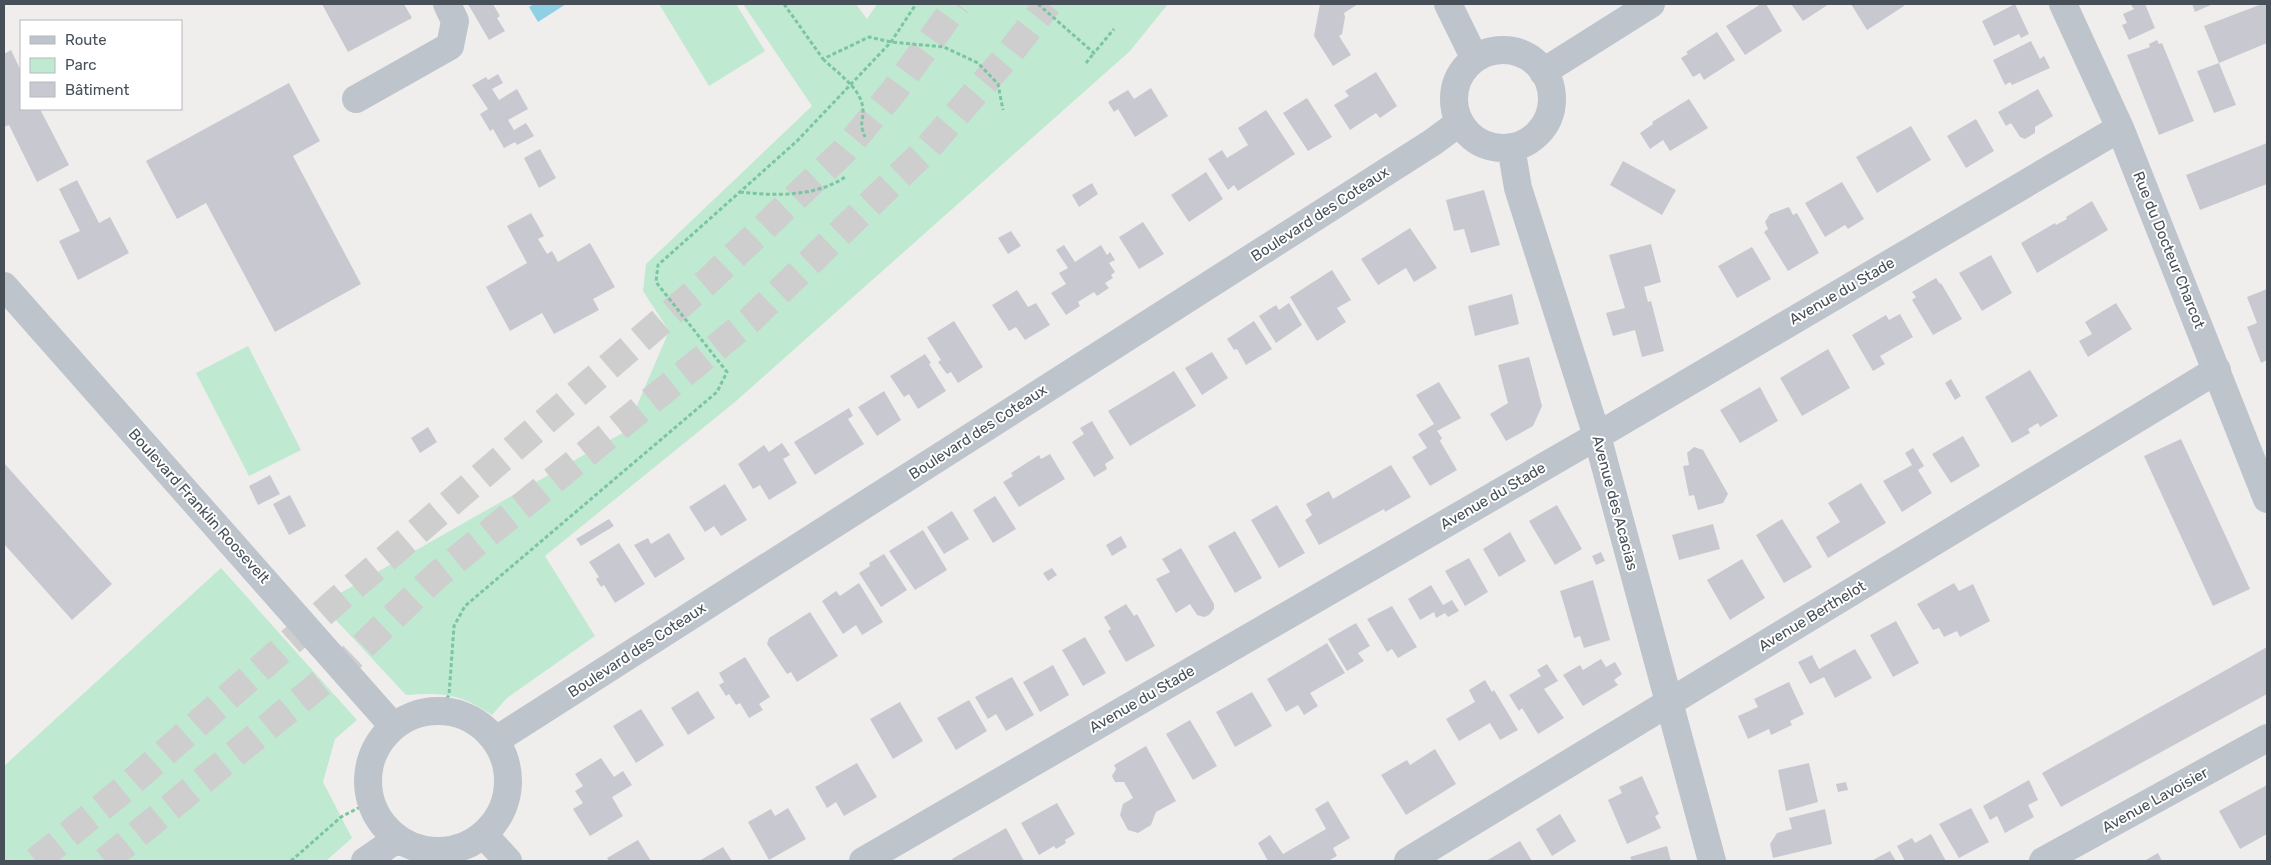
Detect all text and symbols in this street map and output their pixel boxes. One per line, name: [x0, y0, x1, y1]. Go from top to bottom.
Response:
legend: [20, 20, 182, 110]
text: Route: [65, 31, 107, 49]
text: Parc: [65, 56, 97, 74]
text: Bâtiment: [65, 81, 129, 99]
street label: Boulevard des Coteaux: [1248, 163, 1392, 265]
street label: Rue du Docteur Charcot: [2129, 169, 2209, 331]
street label: Avenue du Stade: [1786, 254, 1898, 328]
street label: Boulevard des Coteaux: [906, 381, 1050, 483]
street label: Boulevard Franklin Roosevelt: [125, 425, 273, 587]
street label: Avenue des Acacias: [1588, 434, 1642, 573]
street label: Avenue du Stade: [1437, 459, 1549, 533]
street label: Avenue Berthelot: [1755, 577, 1869, 655]
street label: Boulevard des Coteaux: [565, 599, 709, 701]
street label: Avenue du Stade: [1086, 662, 1198, 736]
street label: Avenue Lavoisier: [2099, 763, 2211, 837]

